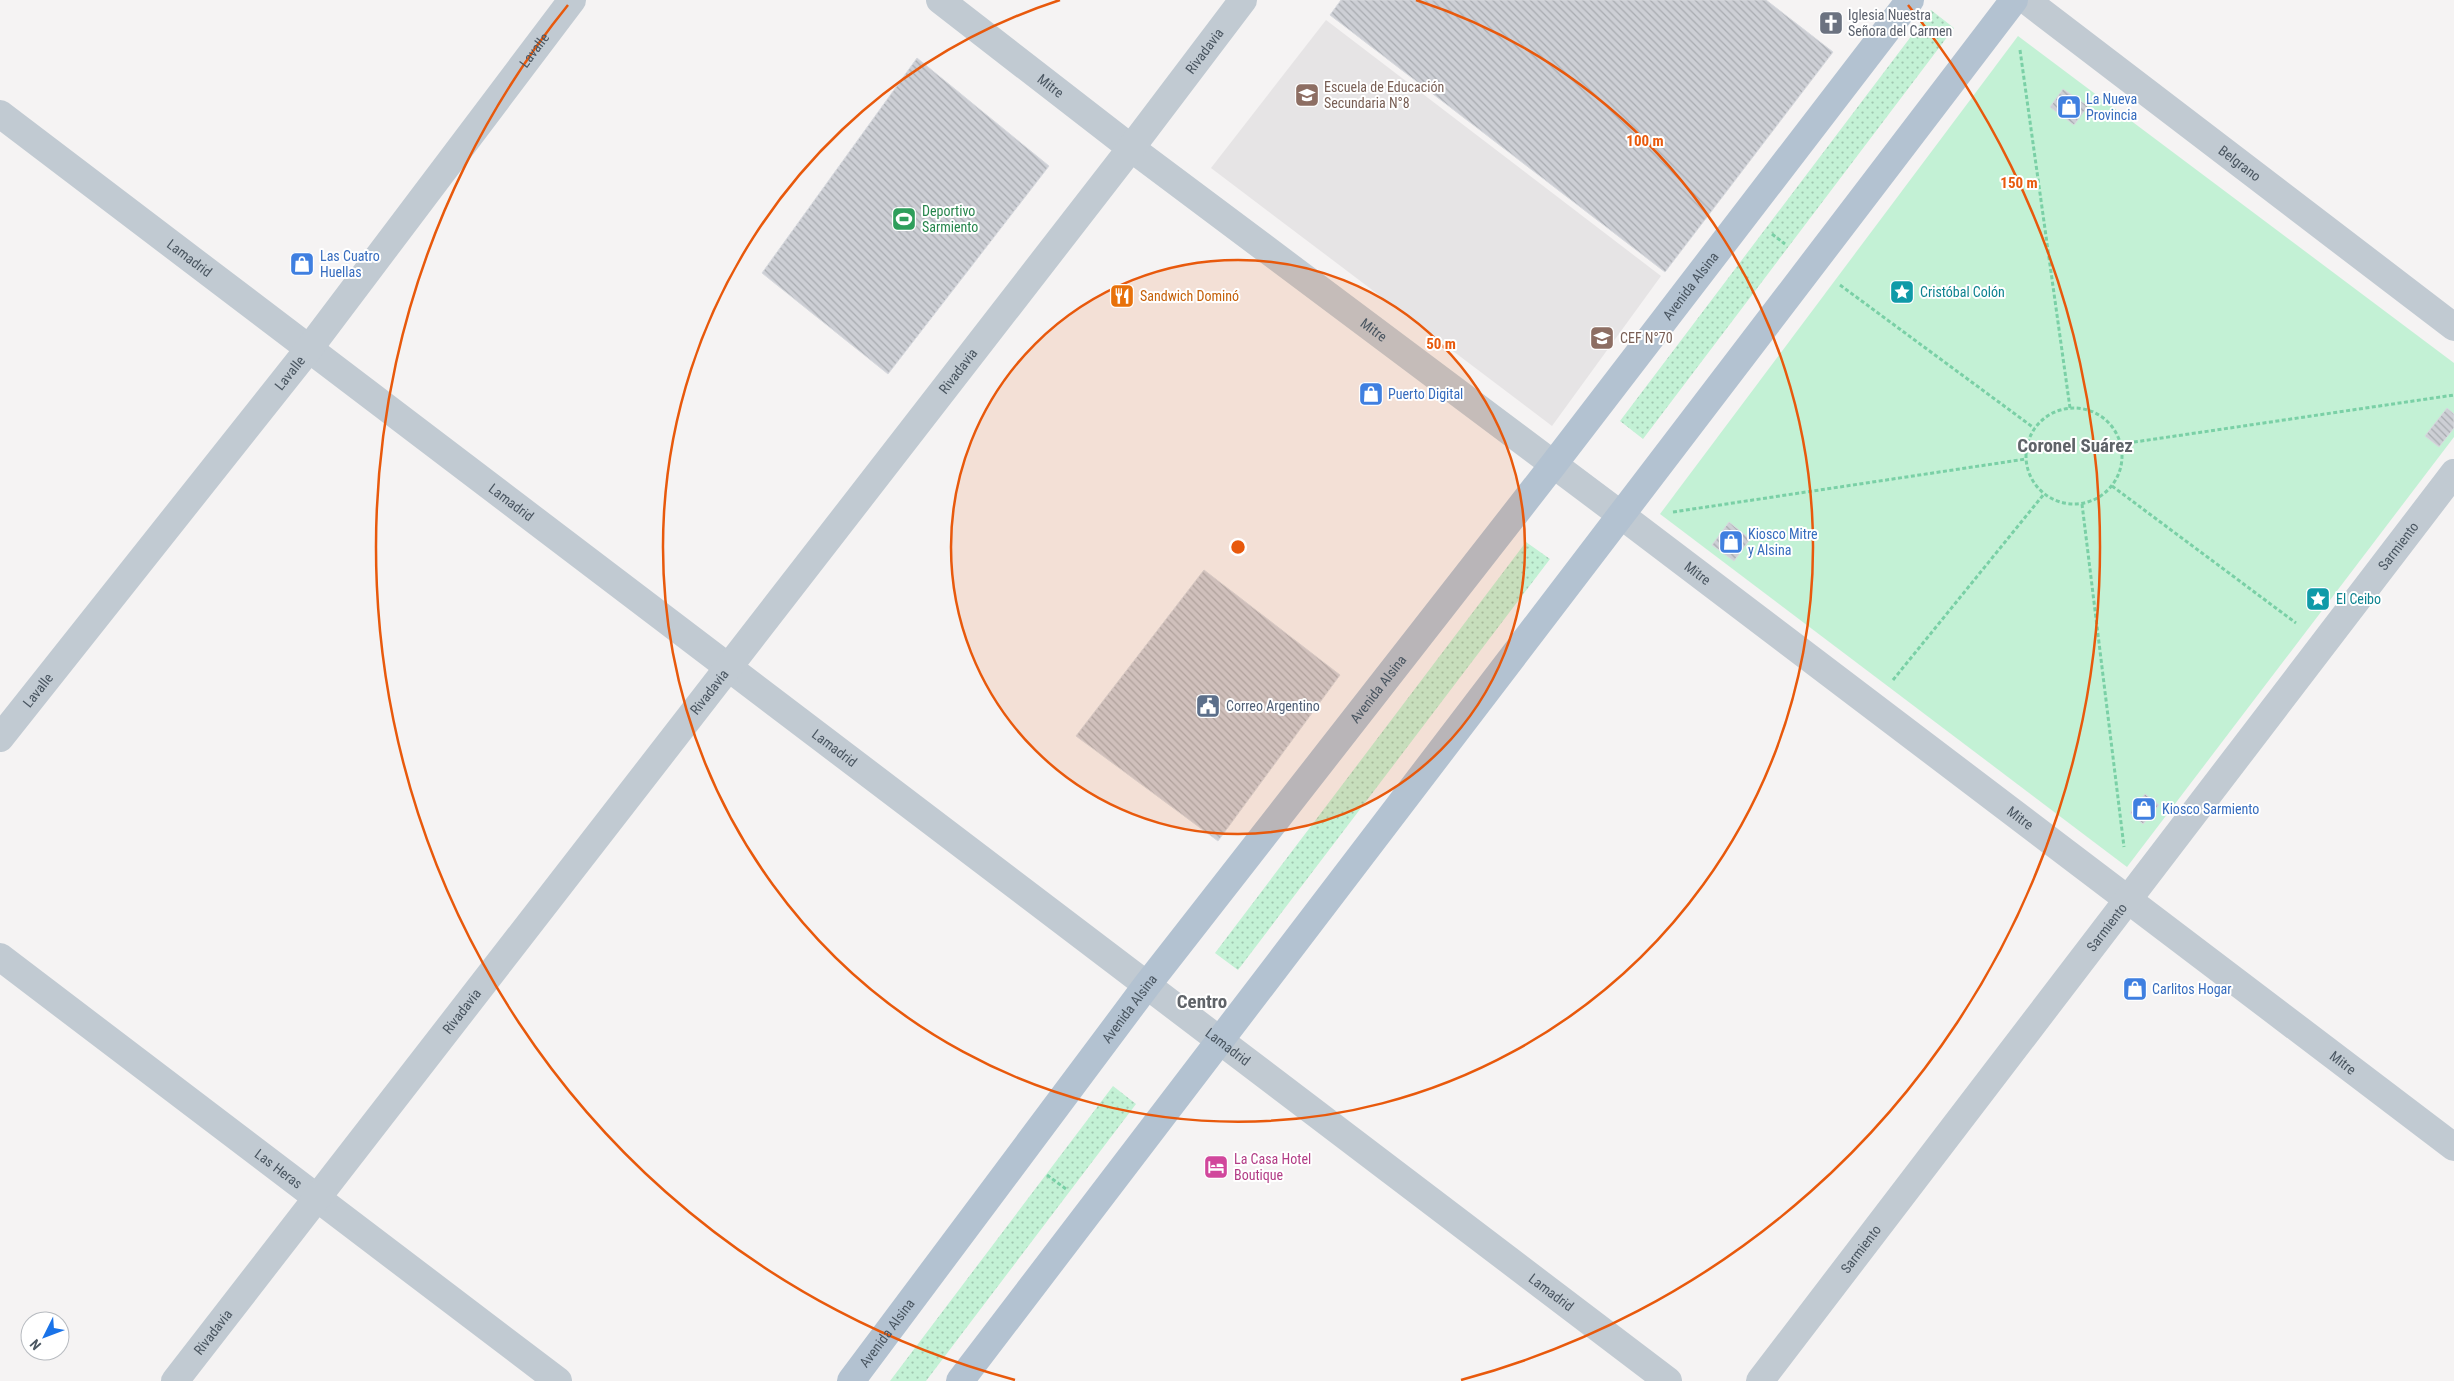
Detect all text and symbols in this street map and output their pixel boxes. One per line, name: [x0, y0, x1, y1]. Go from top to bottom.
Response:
place label: Iglesia Nuestra Señora del Carmen: [1848, 7, 1952, 39]
church icon: Iglesia Nuestra Señora del Carmen: [1818, 10, 1844, 36]
street label: Rivadavia: [1182, 25, 1227, 77]
street label: Lavalle: [516, 29, 553, 70]
street label: Mitre: [1034, 71, 1067, 101]
place label: Escuela de Educación Secundaria N°8: [1324, 79, 1444, 111]
school or university icon: Escuela de Educación Secundaria N°8: [1294, 82, 1320, 108]
place label: La Nueva Provincia: [2086, 91, 2137, 123]
shop icon: La Nueva Provincia: [2056, 94, 2082, 120]
text: 100 m: [1626, 132, 1664, 150]
street label: Belgrano: [2215, 142, 2264, 185]
text: 150 m: [2000, 174, 2038, 192]
place label: Deportivo Sarmiento: [922, 203, 978, 235]
sports icon: Deportivo Sarmiento: [891, 206, 917, 232]
street label: Lamadrid: [164, 236, 215, 280]
place label: Las Cuatro Huellas: [320, 248, 380, 280]
street label: Avenida Alsina: [1659, 249, 1722, 323]
shop icon: Las Cuatro Huellas: [289, 251, 315, 277]
place icon: Cristóbal Colón: [1889, 279, 1915, 305]
restaurant icon: Sandwich Dominó: [1109, 283, 1135, 309]
place label: Cristóbal Colón: [1920, 284, 2005, 300]
place label: Sandwich Dominó: [1140, 288, 1239, 304]
street label: Mitre: [1358, 315, 1390, 345]
school or university icon: CEF N°70: [1589, 325, 1615, 351]
place label: CEF N°70: [1620, 330, 1673, 346]
text: 50 m: [1426, 335, 1456, 353]
street label: Rivadavia: [936, 345, 981, 397]
street label: Lavalle: [271, 352, 308, 393]
shop icon: Puerto Digital: [1358, 381, 1384, 407]
place label: Puerto Digital: [1388, 386, 1463, 402]
district label: Coronel Suárez: [2017, 434, 2133, 457]
street label: Lamadrid: [486, 480, 537, 524]
street label: Sarmiento: [2375, 519, 2422, 573]
place label: Kiosco Mitre y Alsina: [1748, 526, 1818, 558]
shop icon: Kiosco Mitre y Alsina: [1718, 529, 1744, 555]
centre of rings: [1229, 538, 1247, 556]
street label: Mitre: [1681, 558, 1714, 588]
place icon: El Ceibo: [2305, 586, 2331, 612]
place label: El Ceibo: [2336, 591, 2381, 607]
street label: Avenida Alsina: [1347, 652, 1410, 726]
street label: Rivadavia: [687, 666, 732, 718]
street label: Lavalle: [20, 670, 57, 710]
public building icon: Correo Argentino: [1195, 693, 1221, 719]
place label: Correo Argentino: [1226, 698, 1320, 714]
street label: Lamadrid: [809, 726, 860, 770]
shop icon: Kiosco Sarmiento: [2131, 796, 2157, 822]
place label: Kiosco Sarmiento: [2162, 801, 2259, 817]
street label: Mitre: [2004, 803, 2037, 833]
street label: Sarmiento: [2083, 900, 2130, 955]
street label: Avenida Alsina: [1099, 971, 1160, 1046]
shop icon: Carlitos Hogar: [2122, 976, 2148, 1002]
place label: Carlitos Hogar: [2152, 981, 2232, 997]
street label: Rivadavia: [439, 985, 484, 1037]
district label: Centro: [1177, 990, 1227, 1013]
street label: Lamadrid: [1202, 1025, 1253, 1069]
street label: Mitre: [2327, 1048, 2360, 1078]
street label: Las Heras: [252, 1146, 306, 1192]
place label: La Casa Hotel Boutique: [1234, 1151, 1311, 1183]
hotel icon: La Casa Hotel Boutique: [1203, 1154, 1229, 1180]
street label: Sarmiento: [1837, 1222, 1884, 1276]
street label: Lamadrid: [1526, 1270, 1577, 1314]
street label: Avenida Alsina: [856, 1296, 918, 1370]
street label: Rivadavia: [191, 1306, 235, 1358]
north arrow: [20, 1311, 70, 1361]
text: N: [27, 1336, 44, 1353]

